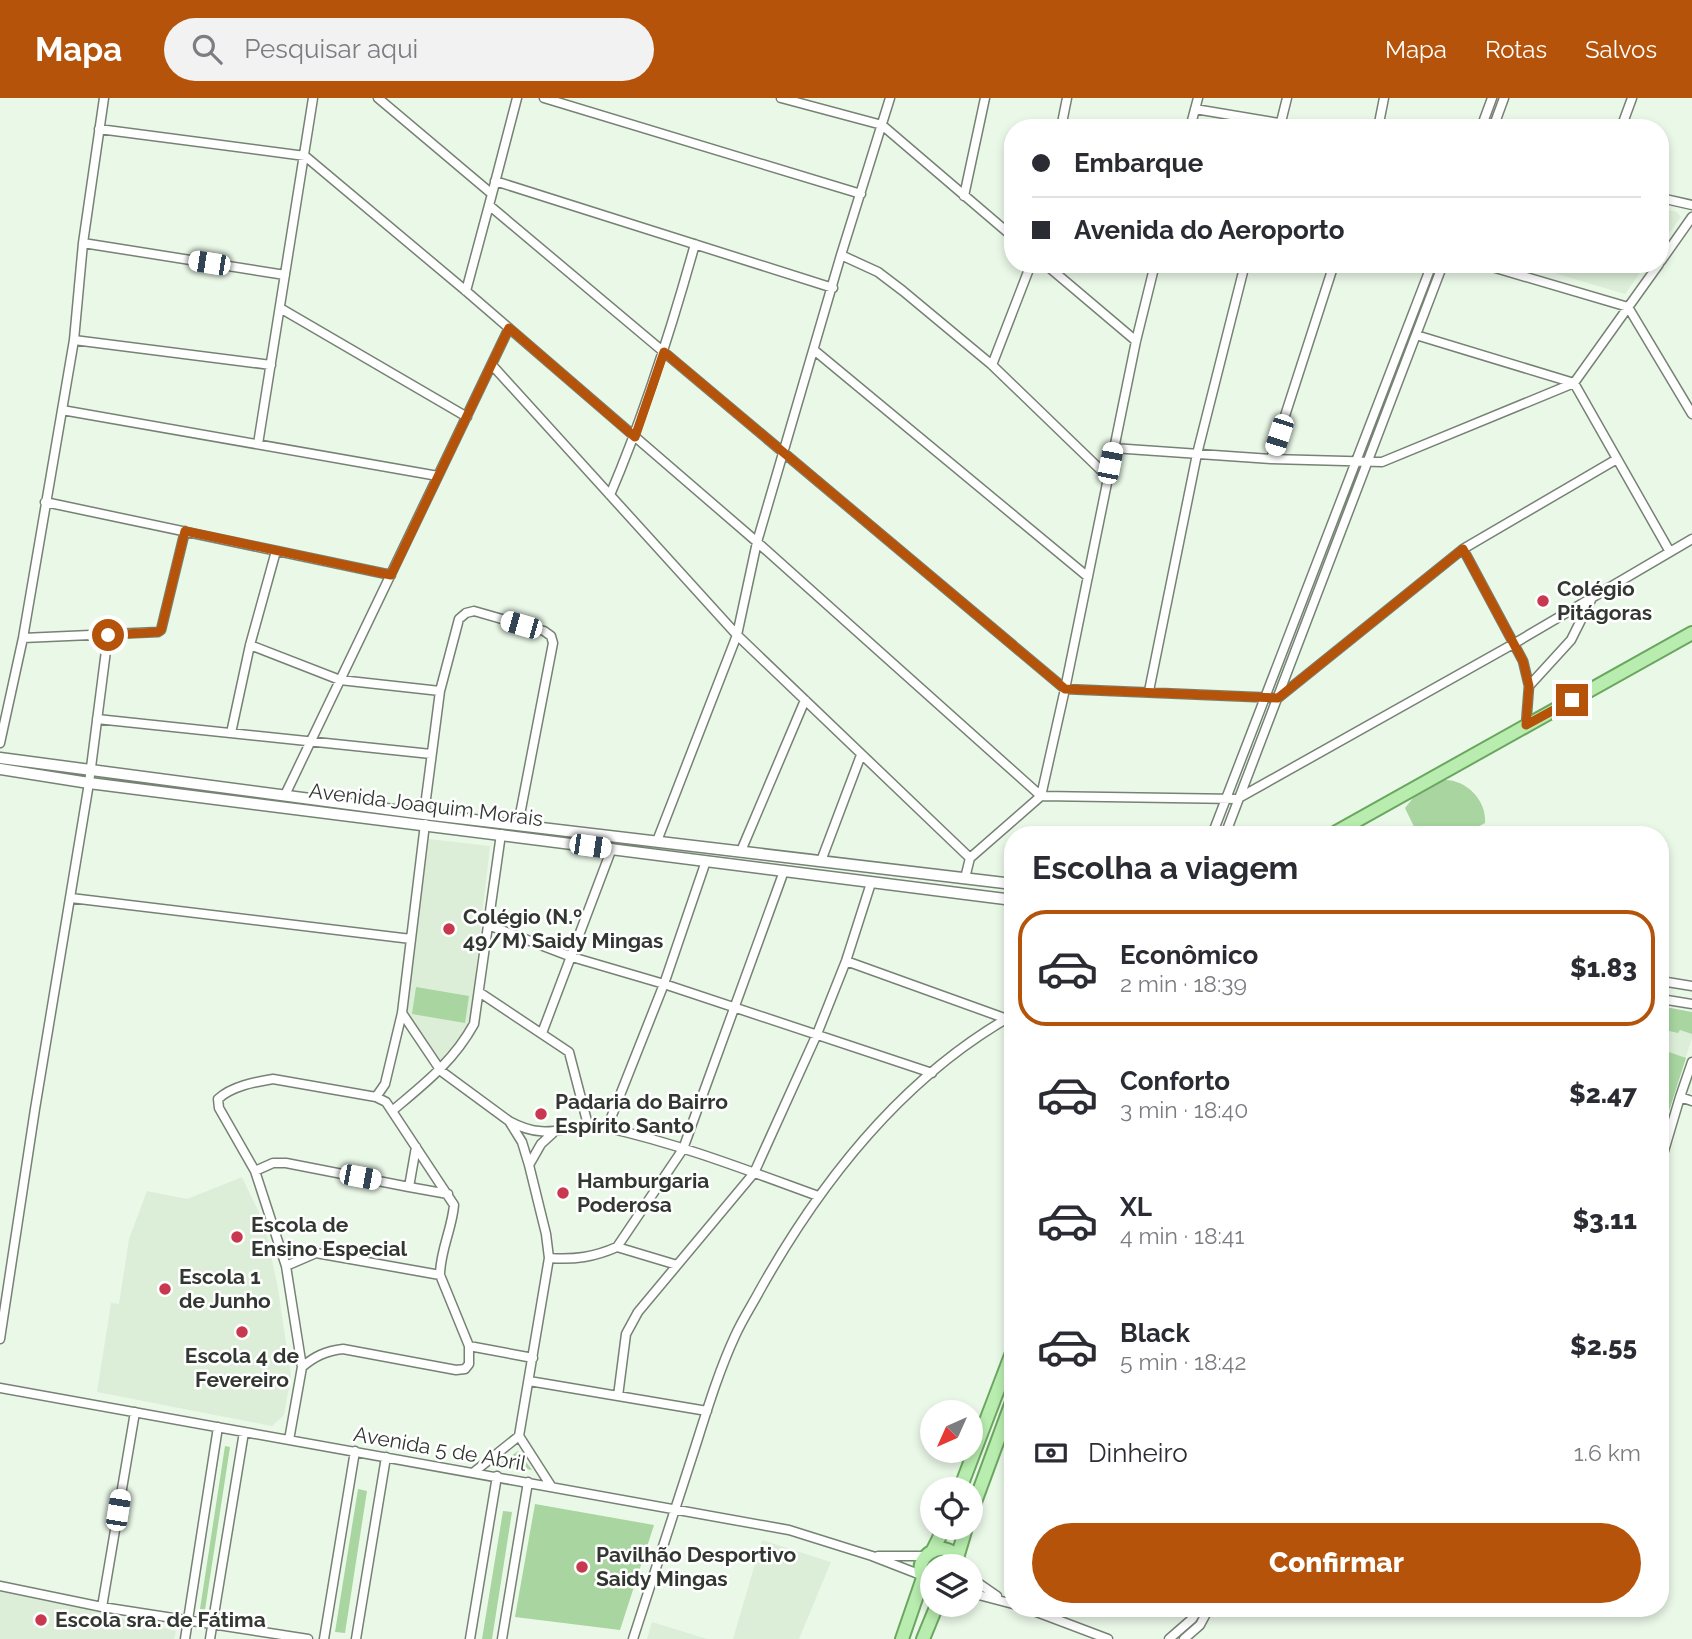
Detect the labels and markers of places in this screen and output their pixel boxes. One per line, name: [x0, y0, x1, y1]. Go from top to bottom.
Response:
place label: Colégio Pitágoras: [1557, 576, 1652, 625]
marker: Colégio Pitágoras: [1535, 593, 1551, 609]
place label: Colégio (N.º 49/M) Saidy Mingas: [463, 904, 663, 953]
marker: Colégio (N.º 49/M) Saidy Mingas: [441, 921, 457, 937]
place label: Padaria do Bairro Espírito Santo: [555, 1089, 728, 1138]
marker: Padaria do Bairro Espírito Santo: [533, 1106, 549, 1122]
place label: Hamburgaria Poderosa: [577, 1168, 709, 1217]
marker: Hamburgaria Poderosa: [555, 1185, 571, 1201]
place label: Escola de Ensino Especial: [251, 1212, 408, 1261]
marker: Escola de Ensino Especial: [229, 1229, 245, 1245]
place label: Escola 1 de Junho: [179, 1264, 271, 1313]
marker: Escola 1 de Junho: [157, 1281, 173, 1297]
marker: Escola 4 de Fevereiro: [234, 1324, 250, 1340]
place label: Escola 4 de Fevereiro: [185, 1343, 300, 1392]
place label: Pavilhão Desportivo Saidy Mingas: [596, 1542, 796, 1591]
marker: Pavilhão Desportivo Saidy Mingas: [574, 1559, 590, 1575]
place label: Escola sra. de Fátima: [55, 1607, 266, 1632]
marker: Escola sra. de Fátima: [33, 1612, 49, 1628]

